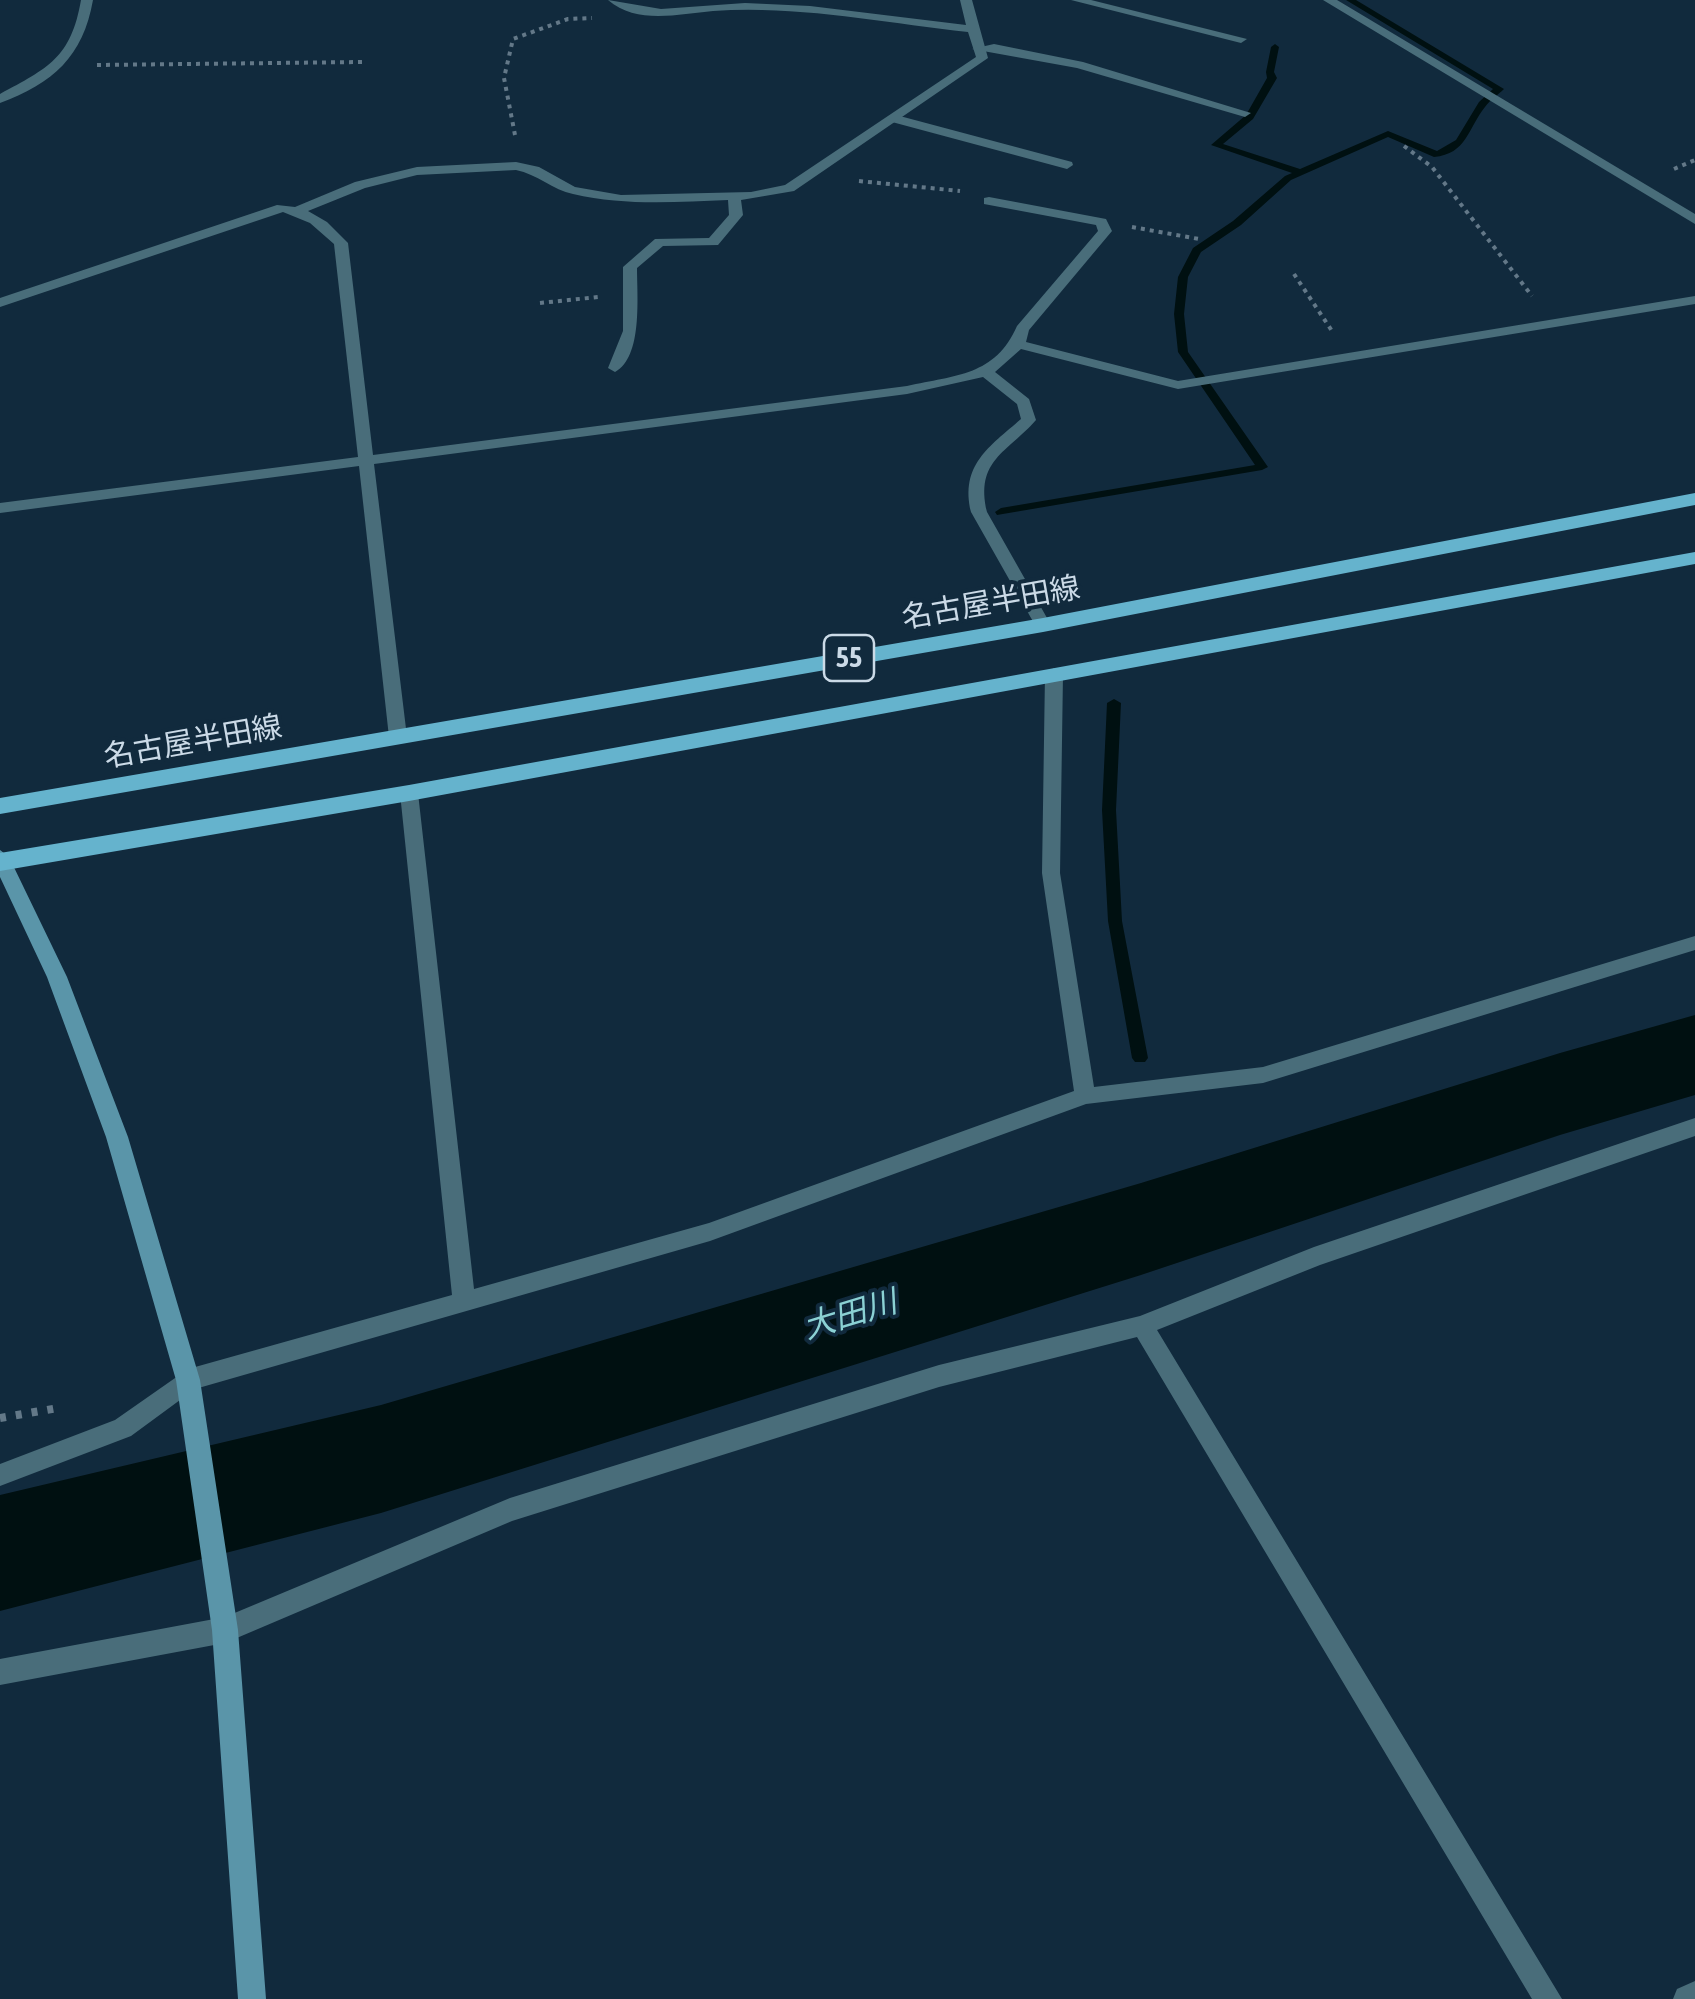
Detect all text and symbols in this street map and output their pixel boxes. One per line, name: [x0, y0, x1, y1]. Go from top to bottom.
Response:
street label: 名古屋半田線: [899, 570, 1083, 636]
road number: 55: [824, 635, 874, 681]
street label: 名古屋半田線: [101, 709, 285, 775]
water label: 大田川: [798, 1283, 902, 1347]

